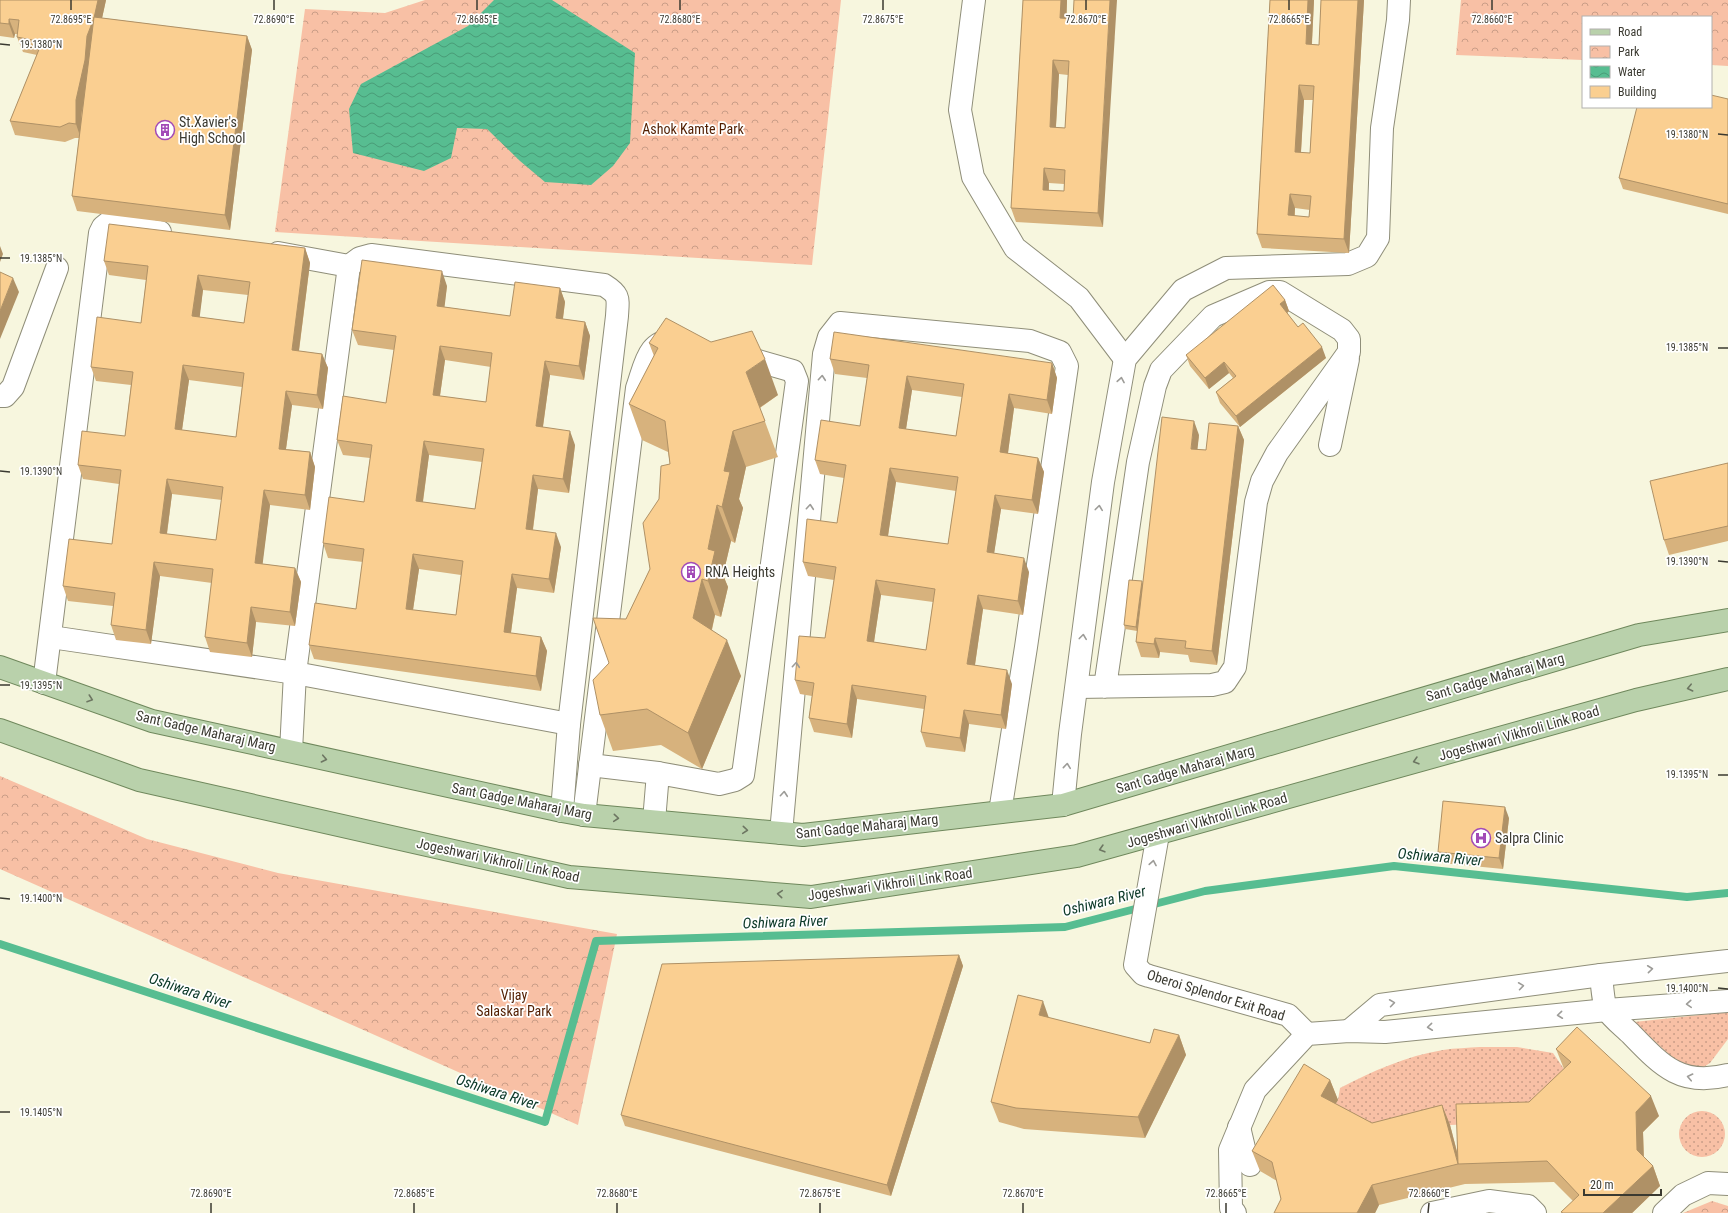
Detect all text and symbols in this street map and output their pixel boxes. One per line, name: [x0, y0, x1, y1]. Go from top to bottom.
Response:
text: 72.8695°E: [51, 14, 92, 25]
text: 72.8690°E: [254, 14, 295, 25]
text: 72.8685°E: [457, 14, 498, 25]
text: 72.8680°E: [660, 14, 701, 25]
text: 72.8675°E: [863, 14, 904, 25]
text: 72.8670°E: [1066, 14, 1107, 25]
text: 72.8665°E: [1269, 14, 1310, 25]
text: 72.8660°E: [1472, 14, 1513, 25]
legend: [1582, 16, 1712, 108]
text: Road: [1618, 25, 1642, 39]
text: 19.1380°N: [20, 39, 62, 50]
text: Park: [1618, 45, 1640, 59]
text: Water: [1618, 65, 1646, 79]
text: Building: [1618, 85, 1656, 99]
place label: St.Xavier's High School: [179, 114, 246, 146]
building icon: St.Xavier's High School: [154, 119, 176, 141]
park label: Ashok Kamte Park: [642, 121, 744, 137]
text: 19.1380°N: [1666, 129, 1708, 140]
text: 19.1385°N: [20, 253, 62, 264]
text: 19.1385°N: [1666, 342, 1708, 353]
one-way arrow: [818, 375, 827, 381]
one-way arrow: [1116, 377, 1125, 383]
text: 19.1390°N: [20, 466, 62, 477]
one-way arrow: [806, 504, 815, 510]
one-way arrow: [1094, 505, 1103, 511]
text: 19.1390°N: [1666, 556, 1708, 567]
building icon: RNA Heights: [680, 561, 702, 583]
place label: RNA Heights: [705, 564, 775, 580]
one-way arrow: [1078, 634, 1087, 640]
street label: Sant Gadge Maharaj Marg: [1424, 650, 1566, 704]
one-way arrow: [791, 662, 800, 668]
text: 19.1395°N: [20, 680, 62, 691]
one-way arrow: [1687, 683, 1693, 691]
one-way arrow: [86, 694, 93, 702]
street label: Jogeshwari Vikhroli Link Road: [1437, 702, 1601, 764]
street label: Sant Gadge Maharaj Marg: [135, 707, 277, 755]
street label: Sant Gadge Maharaj Marg: [1114, 742, 1256, 796]
one-way arrow: [321, 754, 327, 762]
one-way arrow: [1413, 757, 1419, 765]
one-way arrow: [1062, 763, 1071, 769]
text: 19.1395°N: [1666, 769, 1708, 780]
street label: Sant Gadge Maharaj Marg: [450, 780, 594, 822]
street label: Jogeshwari Vikhroli Link Road: [1125, 789, 1289, 851]
one-way arrow: [780, 791, 789, 797]
street label: Sant Gadge Maharaj Marg: [795, 811, 939, 841]
one-way arrow: [613, 813, 619, 822]
one-way arrow: [742, 825, 748, 834]
hospital icon: Salpra Clinic: [1470, 827, 1492, 849]
place label: Salpra Clinic: [1495, 830, 1564, 846]
street label: Jogeshwari Vikhroli Link Road: [415, 835, 581, 885]
one-way arrow: [1099, 844, 1106, 853]
water label: Oshiwara River: [1397, 844, 1484, 870]
one-way arrow: [1148, 860, 1157, 867]
street label: Jogeshwari Vikhroli Link Road: [807, 865, 973, 903]
water label: Oshiwara River: [1061, 882, 1148, 920]
one-way arrow: [777, 890, 783, 899]
text: 19.1400°N: [20, 893, 62, 904]
water label: Oshiwara River: [742, 912, 828, 932]
one-way arrow: [1647, 965, 1653, 974]
street label: Oberoi Splendor Exit Road: [1145, 966, 1287, 1024]
water label: Oshiwara River: [147, 969, 234, 1013]
one-way arrow: [1518, 981, 1524, 990]
text: 19.1400°N: [1666, 983, 1708, 994]
park label: Vijay Salaskar Park: [476, 987, 553, 1019]
one-way arrow: [1389, 999, 1395, 1008]
one-way arrow: [1686, 999, 1692, 1008]
one-way arrow: [1557, 1010, 1563, 1019]
one-way arrow: [1427, 1023, 1433, 1032]
water label: Oshiwara River: [454, 1070, 541, 1114]
one-way arrow: [1687, 1074, 1693, 1082]
text: 19.1405°N: [20, 1107, 62, 1118]
scale bar: [1584, 1171, 1661, 1197]
text: 20 m: [1590, 1178, 1614, 1192]
text: 72.8690°E: [191, 1188, 232, 1199]
text: 72.8685°E: [394, 1188, 435, 1199]
text: 72.8680°E: [597, 1188, 638, 1199]
text: 72.8675°E: [800, 1188, 841, 1199]
text: 72.8670°E: [1003, 1188, 1044, 1199]
text: 72.8665°E: [1206, 1188, 1247, 1199]
text: 72.8660°E: [1409, 1188, 1450, 1199]

